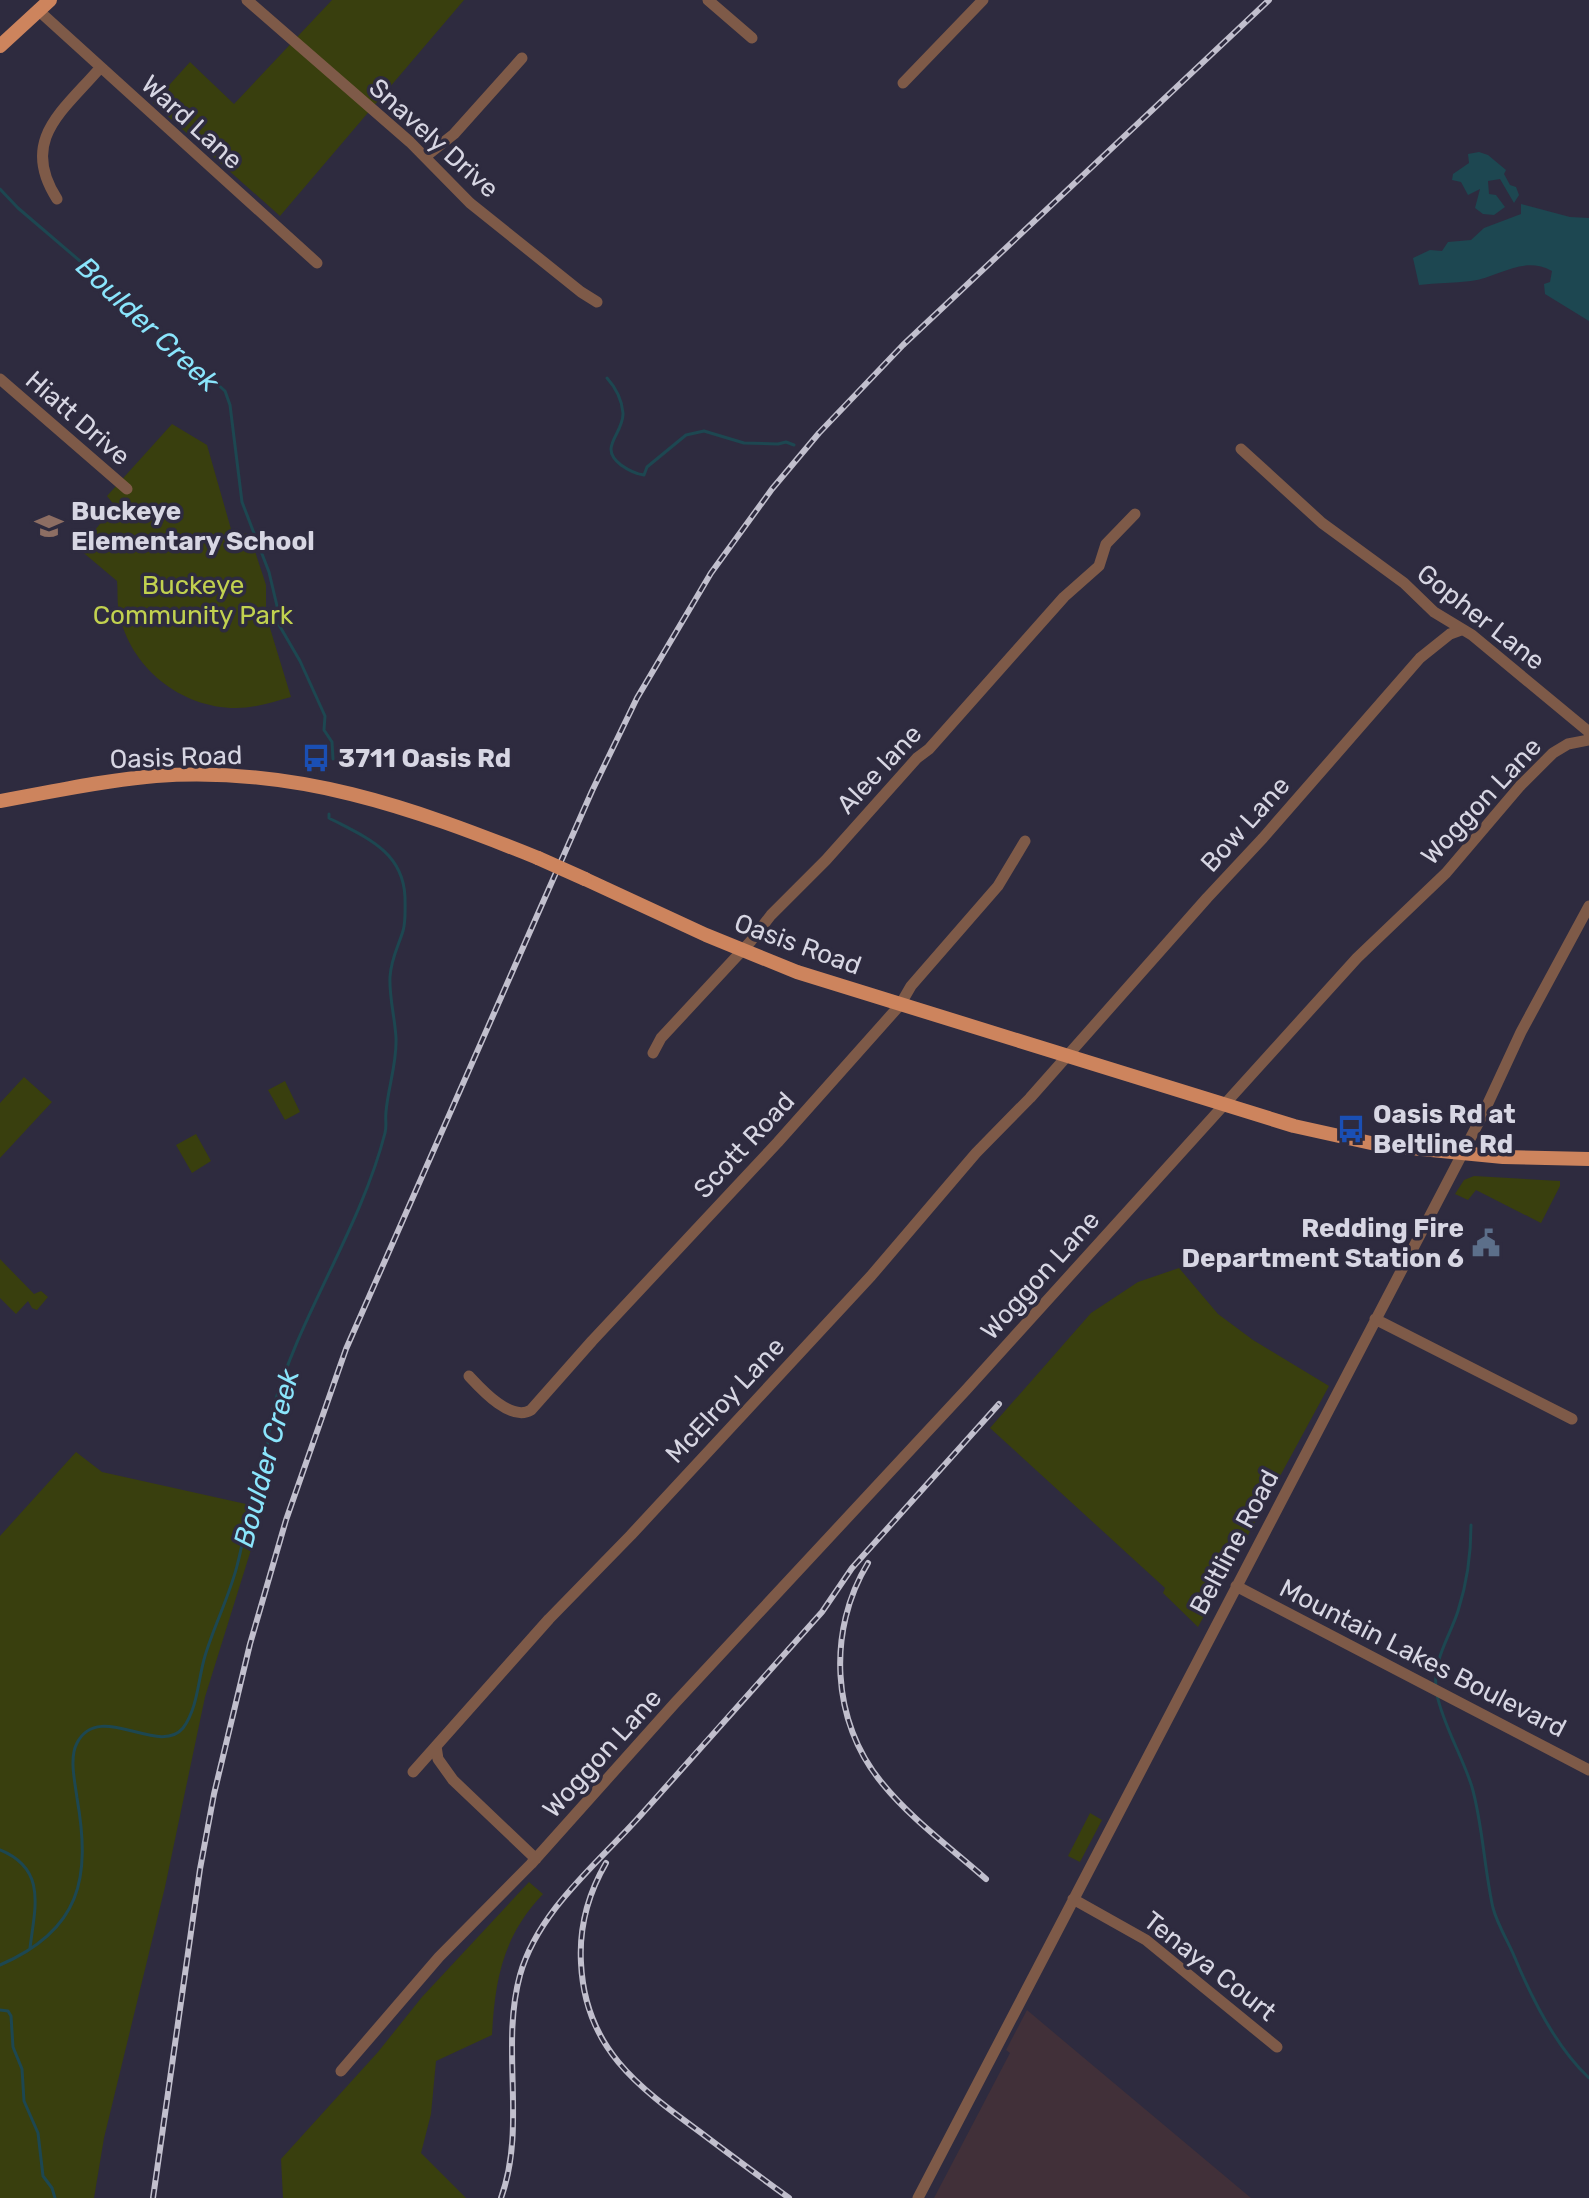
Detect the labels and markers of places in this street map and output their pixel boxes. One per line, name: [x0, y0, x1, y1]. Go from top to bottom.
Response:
place label: Buckeye Elementary School: [71, 496, 315, 557]
school or university icon: Buckeye Elementary School: [34, 511, 64, 541]
bus stop icon: 3711 Oasis Rd: [301, 743, 331, 773]
place label: 3711 Oasis Rd: [338, 743, 511, 774]
place label: Oasis Rd at Beltline Rd: [1373, 1099, 1516, 1160]
bus stop icon: Oasis Rd at Beltline Rd: [1336, 1114, 1366, 1144]
place label: Redding Fire Department Station 6: [1181, 1213, 1464, 1274]
public building icon: Redding Fire Department Station 6: [1471, 1228, 1501, 1258]

